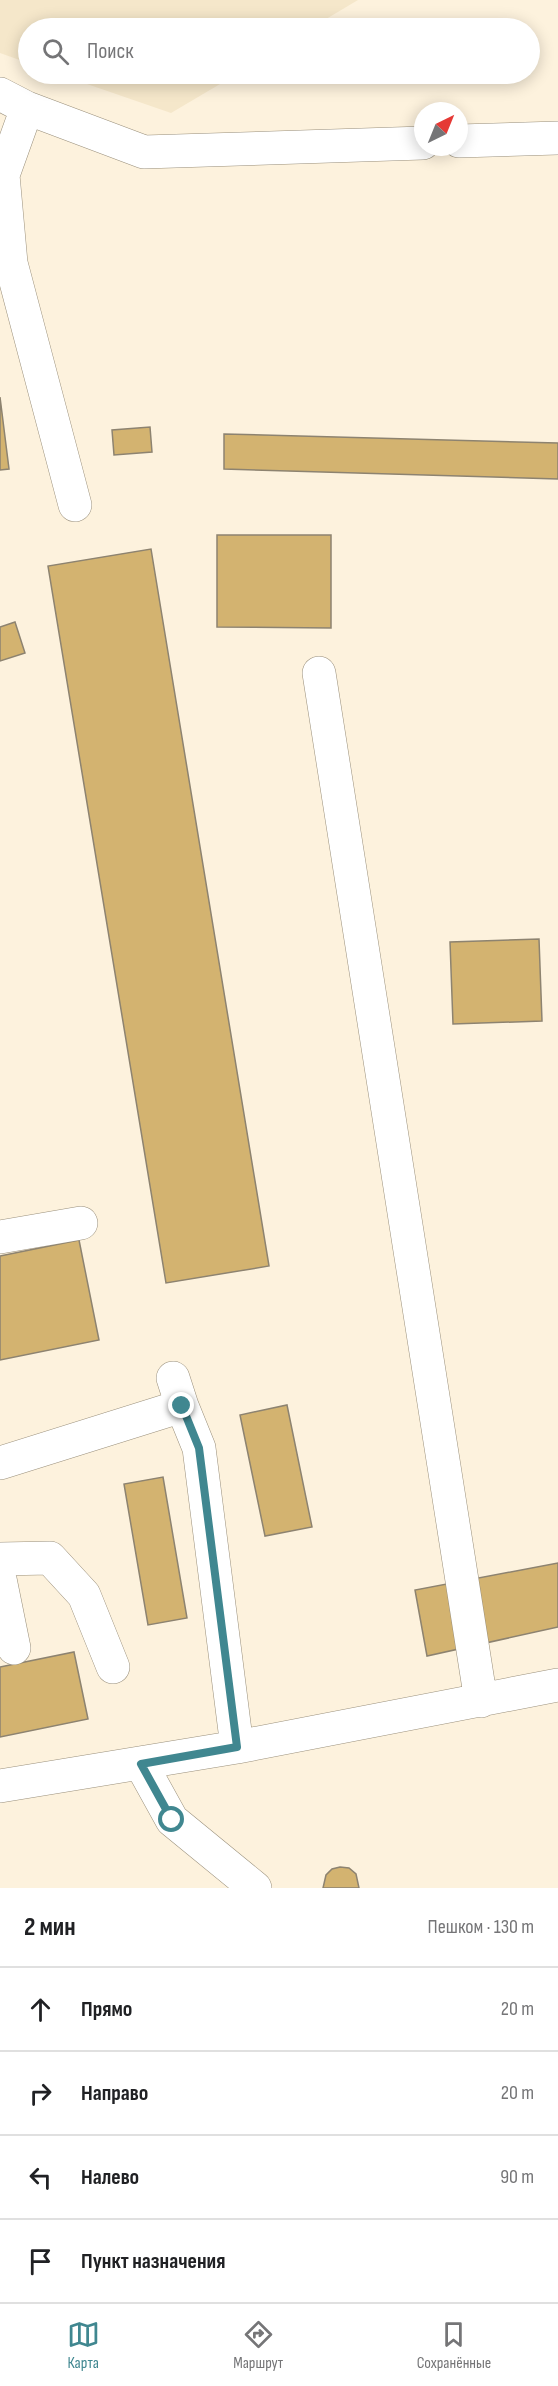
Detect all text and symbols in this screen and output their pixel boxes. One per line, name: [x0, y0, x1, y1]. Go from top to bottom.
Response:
search box: [18, 18, 540, 84]
icon: search: [39, 35, 72, 68]
text: Поиск: [87, 38, 133, 65]
north arrow: [414, 102, 468, 156]
route end: [168, 1392, 194, 1418]
route start: [158, 1806, 184, 1832]
text: 2 мин: [24, 1912, 76, 1943]
text: Пешком · 130 m: [428, 1915, 534, 1939]
icon: ahead: [24, 1993, 57, 2026]
text: Прямо: [81, 1996, 132, 2023]
text: 20 m: [501, 1997, 534, 2021]
icon: right: [24, 2077, 57, 2110]
text: Направо: [81, 2080, 148, 2107]
text: 20 m: [501, 2081, 534, 2105]
icon: left: [24, 2161, 57, 2194]
text: Налево: [81, 2164, 139, 2191]
text: 90 m: [500, 2165, 534, 2189]
icon: arrive: [24, 2245, 57, 2278]
text: Пункт назначения: [81, 2248, 225, 2275]
tab: Карта: [67, 2318, 100, 2373]
tab: Маршрут: [233, 2318, 283, 2373]
tab: Сохранённые: [417, 2318, 491, 2373]

